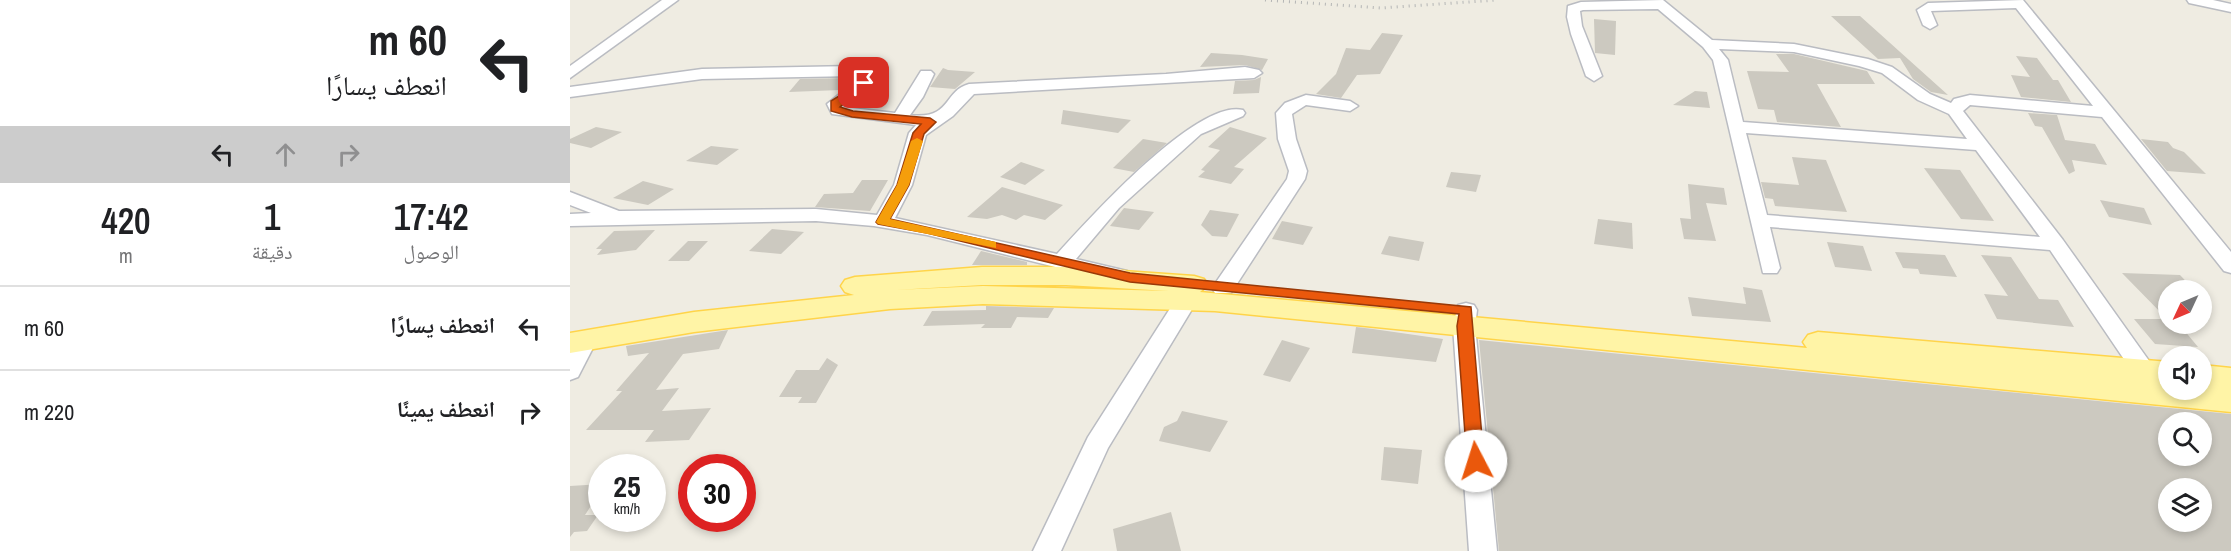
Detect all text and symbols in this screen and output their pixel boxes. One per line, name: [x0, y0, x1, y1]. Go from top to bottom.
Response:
text: 60 m: [368, 12, 447, 68]
icon: left: [468, 24, 546, 102]
pin: [838, 57, 889, 108]
icon: arrive: [847, 66, 880, 99]
text: انعطف يسارًا: [326, 67, 447, 103]
icon: left: [206, 138, 239, 171]
icon: ahead: [269, 138, 302, 171]
icon: right: [332, 138, 365, 171]
text: 1: [264, 193, 280, 241]
text: 17:42: [394, 193, 469, 241]
text: 420: [101, 197, 151, 245]
text: دقيقة: [252, 238, 292, 265]
text: الوصول: [404, 238, 459, 265]
text: m: [119, 242, 133, 269]
north arrow: [2158, 280, 2212, 334]
map controls: [2158, 280, 2212, 532]
text: انعطف يسارًا: [390, 310, 495, 340]
icon: left: [513, 312, 546, 345]
text: 60 m: [24, 313, 64, 343]
button: sound: [2158, 346, 2212, 400]
text: انعطف يمينًا: [397, 394, 495, 424]
icon: right: [513, 396, 546, 429]
text: 220 m: [24, 397, 74, 427]
button: search: [2158, 412, 2212, 466]
position arrow: [1444, 429, 1508, 493]
speed limit sign: 30: [678, 454, 756, 532]
text: 25: [613, 466, 641, 506]
button: layers: [2158, 478, 2212, 532]
text: km/h: [614, 498, 640, 519]

